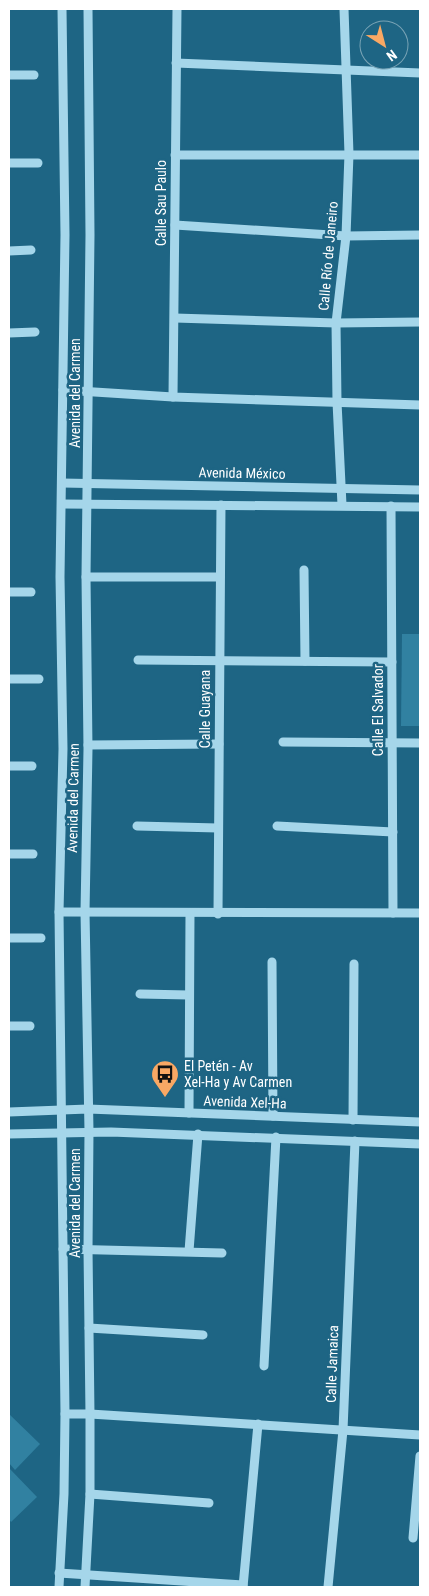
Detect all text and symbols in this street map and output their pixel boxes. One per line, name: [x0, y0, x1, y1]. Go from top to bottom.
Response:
north arrow: [359, 20, 409, 70]
text: N: [383, 47, 400, 65]
street label: Calle Sau Paulo: [153, 160, 169, 246]
street label: Calle Río de Janeiro: [315, 201, 341, 311]
street label: Avenida del Carmen: [67, 338, 83, 448]
street label: Avenida México: [198, 464, 286, 482]
street label: Calle El Salvador: [370, 664, 386, 756]
street label: Calle Guayana: [197, 670, 213, 748]
street label: Avenida del Carmen: [64, 743, 82, 853]
place label: El Petén - Av Xel-Ha y Av Carmen: [184, 1058, 292, 1090]
bus stop icon: El Petén - Av Xel-Ha y Av Carmen: [150, 1059, 180, 1098]
street label: Avenida Xel-Ha: [203, 1093, 287, 1111]
street label: Avenida del Carmen: [67, 1148, 83, 1258]
street label: Calle Jamaica: [323, 1325, 341, 1403]

